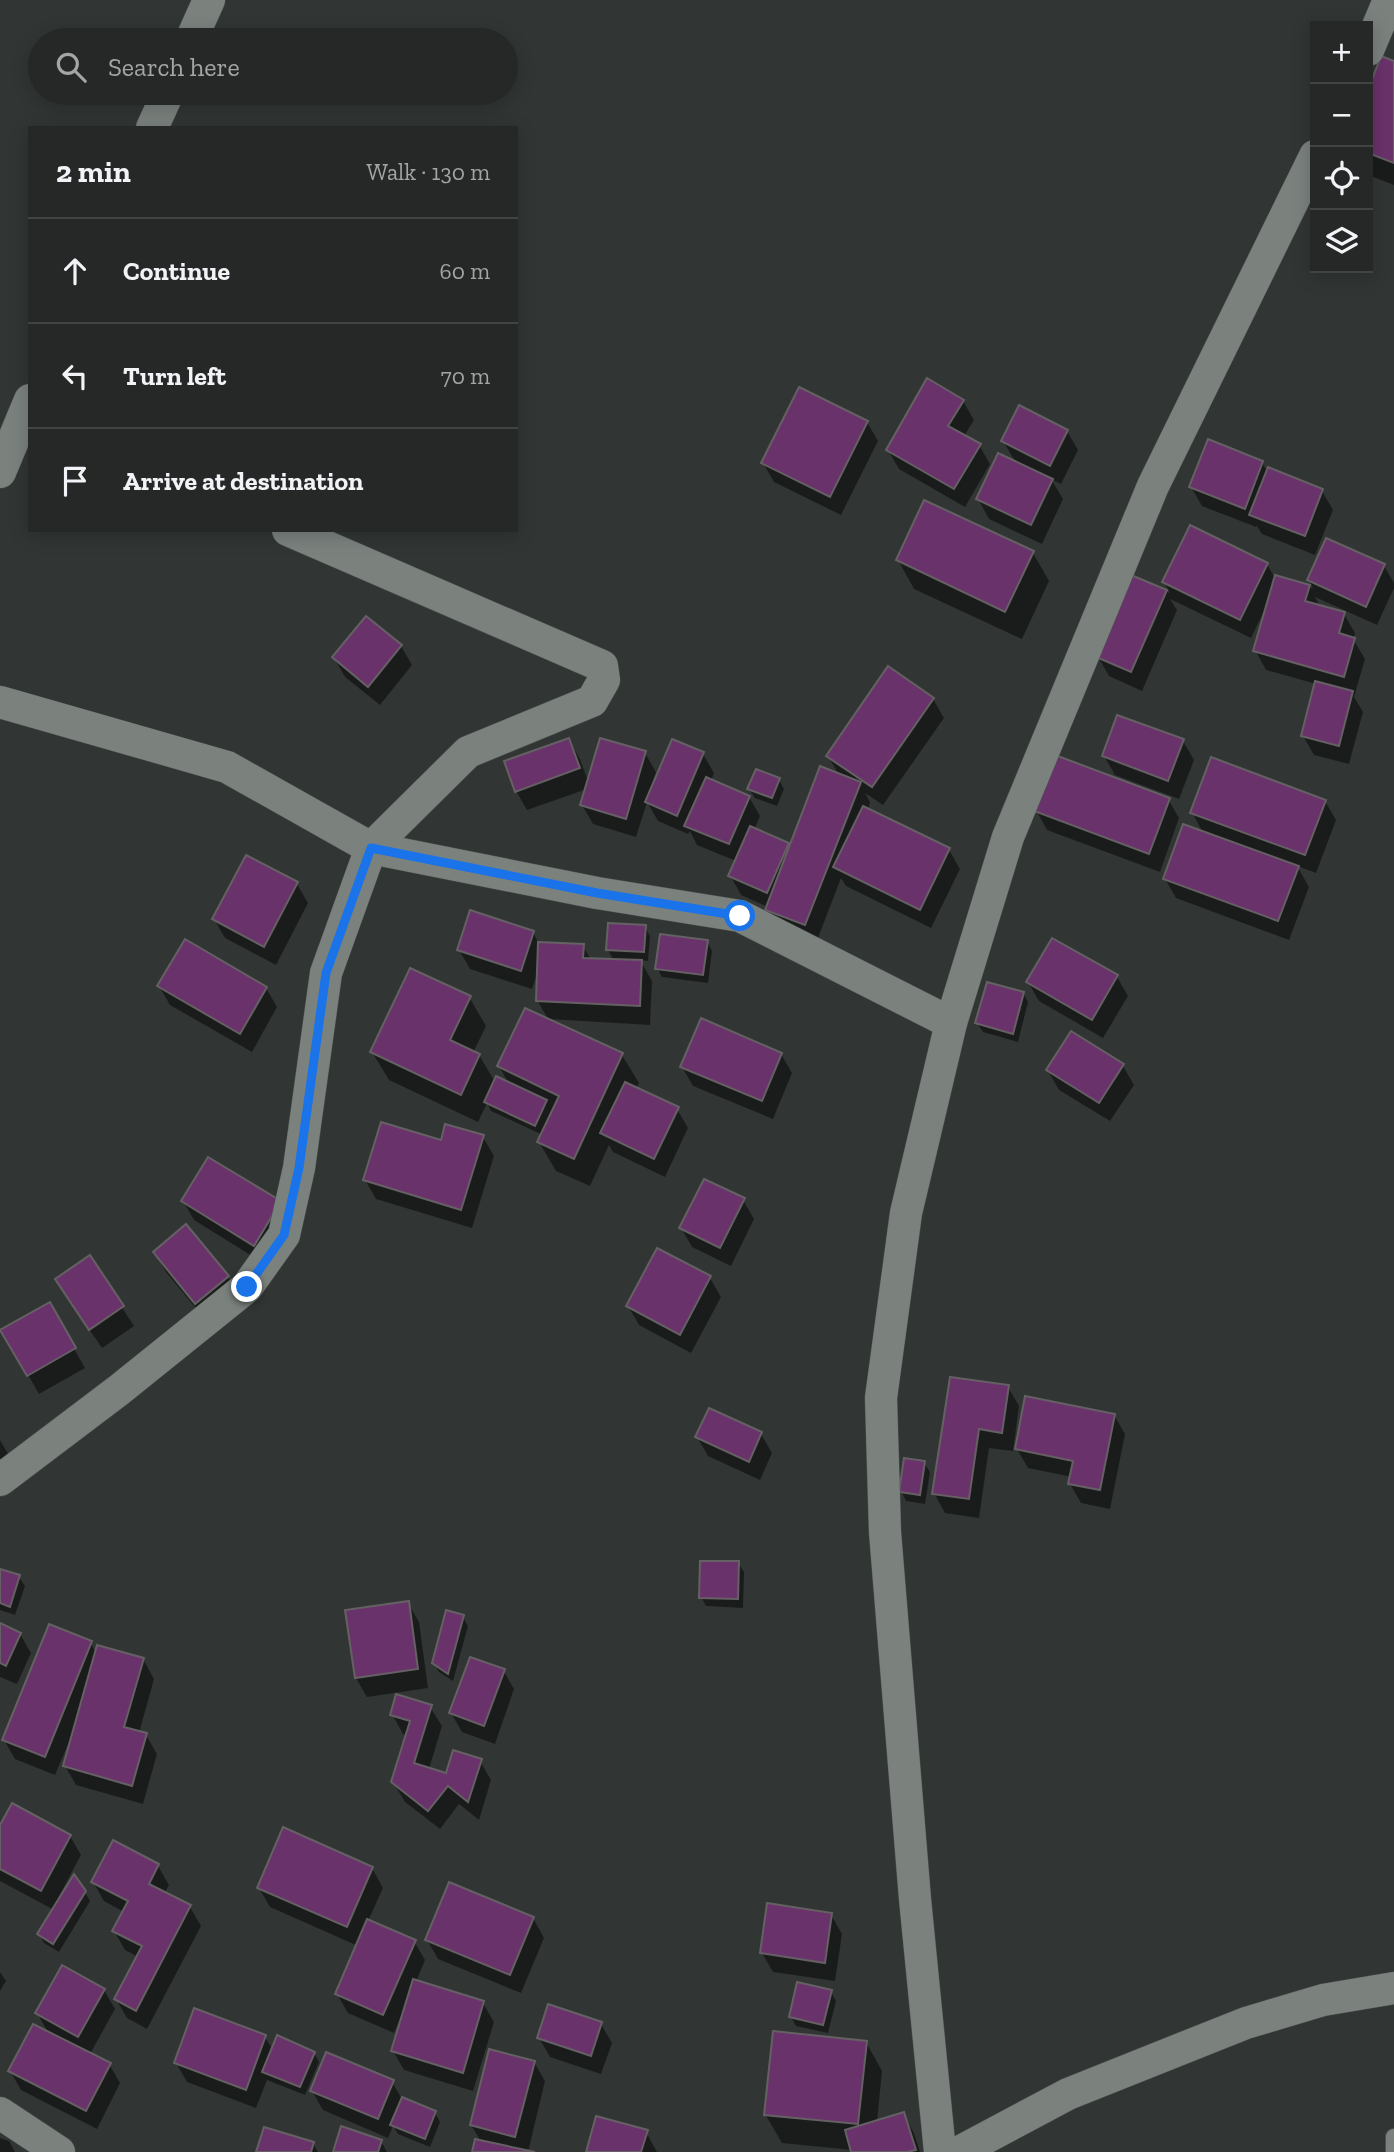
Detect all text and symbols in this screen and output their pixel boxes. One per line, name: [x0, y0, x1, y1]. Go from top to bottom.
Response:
map controls: [1310, 21, 1373, 273]
button: +: [1310, 21, 1373, 84]
search box: [28, 28, 518, 105]
icon: search: [52, 48, 90, 86]
text: Search here: [108, 51, 240, 83]
button: −: [1310, 84, 1373, 147]
button: locate: [1310, 147, 1373, 210]
text: 2 min: [56, 154, 131, 190]
text: Walk · 130 m: [366, 158, 490, 186]
button: layers: [1310, 210, 1373, 273]
icon: ahead: [56, 252, 94, 290]
text: Continue: [123, 255, 230, 287]
text: 60 m: [439, 257, 490, 285]
icon: left: [56, 357, 94, 395]
text: Turn left: [123, 360, 226, 392]
text: 70 m: [441, 362, 490, 390]
icon: arrive: [56, 462, 94, 500]
text: Arrive at destination: [123, 465, 363, 497]
route start: [724, 900, 755, 931]
route end: [231, 1271, 262, 1302]

